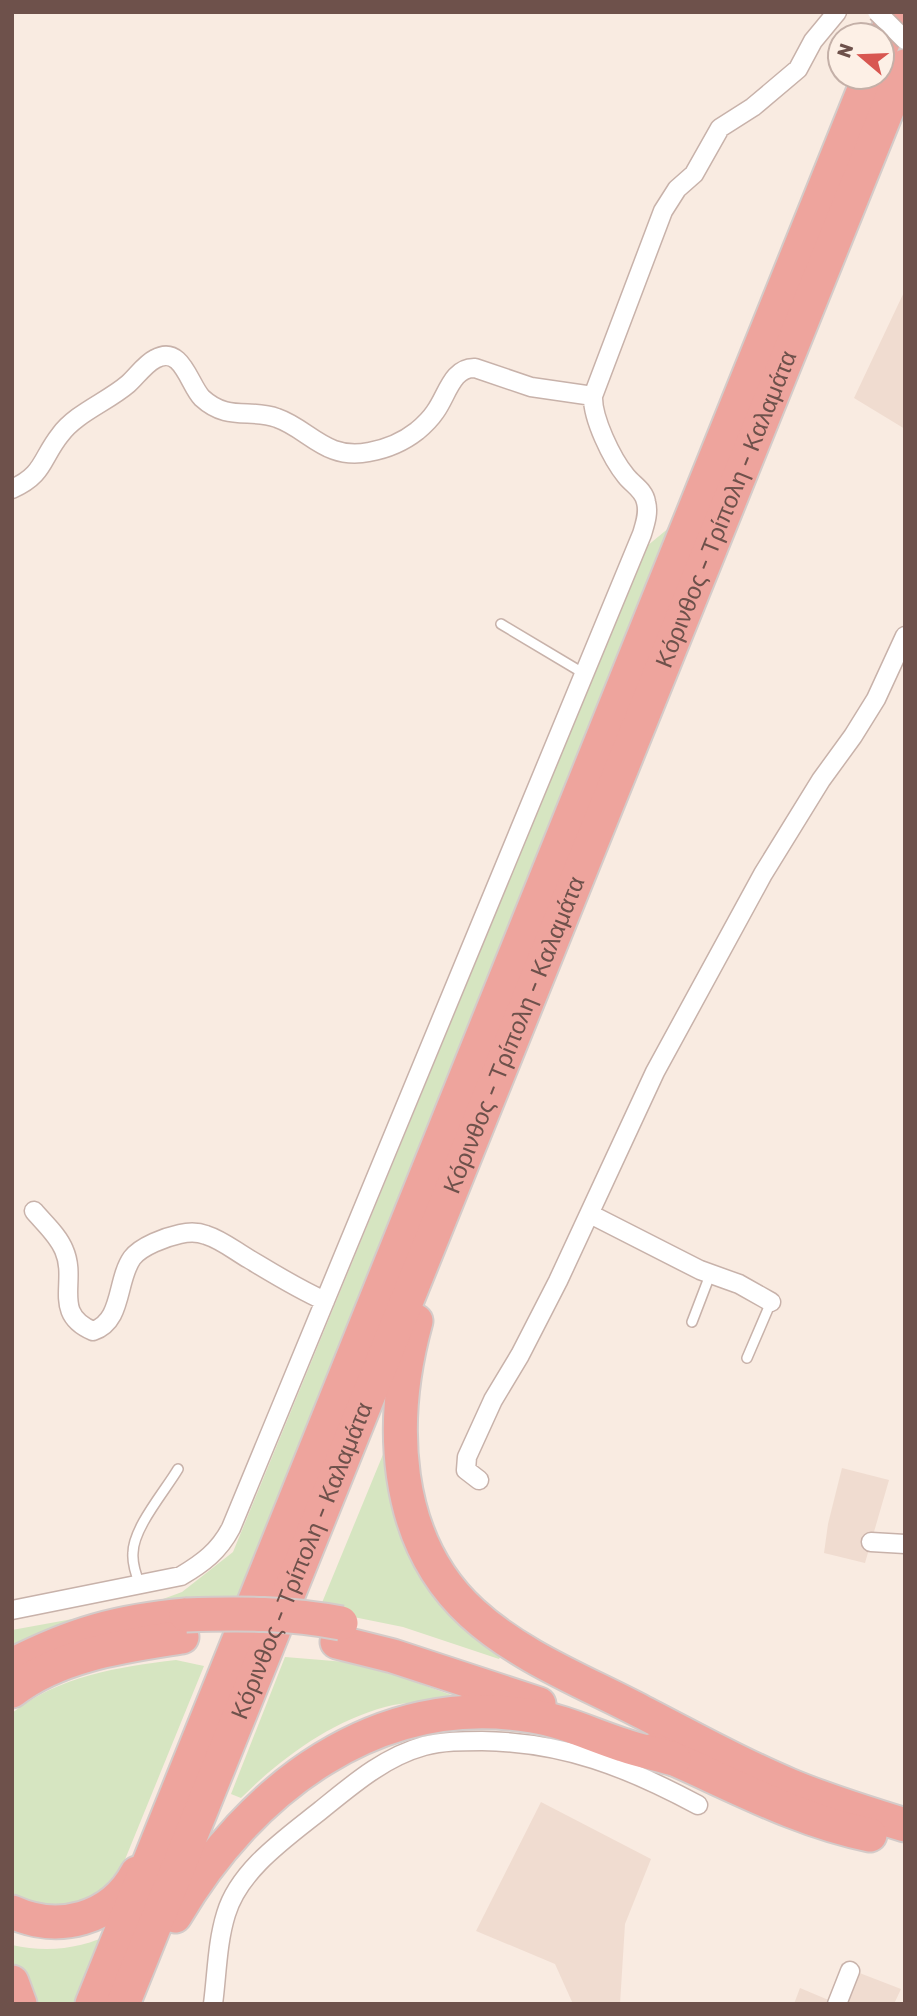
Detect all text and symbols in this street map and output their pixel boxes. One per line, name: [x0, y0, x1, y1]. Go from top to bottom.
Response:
north arrow: [826, 21, 896, 91]
text: N: [832, 40, 858, 61]
street label: Κόρινθος - Τρίπολη - Καλαμάτα: [650, 346, 803, 672]
street label: Κόρινθος - Τρίπολη - Καλαμάτα: [438, 872, 591, 1197]
street label: Κόρινθος - Τρίπολη - Καλαμάτα: [225, 1398, 378, 1723]

